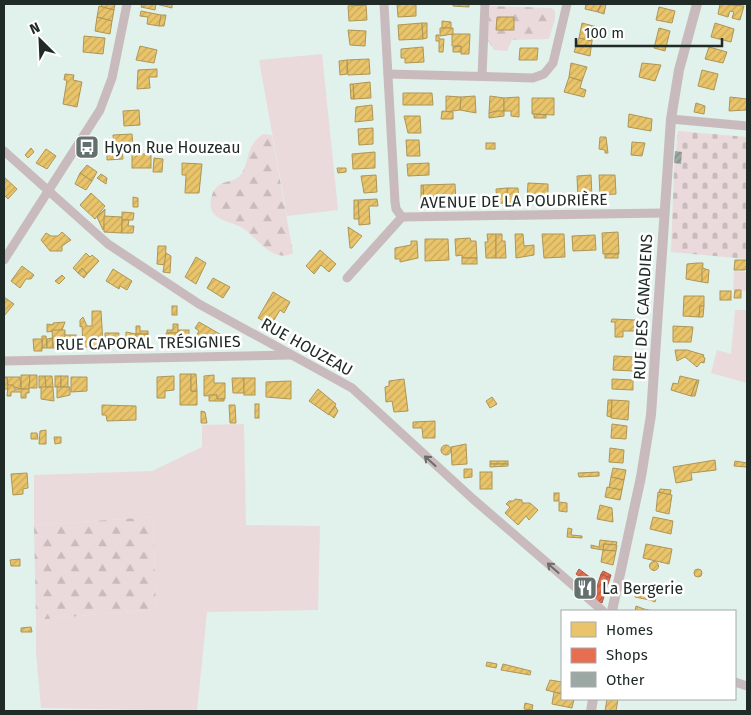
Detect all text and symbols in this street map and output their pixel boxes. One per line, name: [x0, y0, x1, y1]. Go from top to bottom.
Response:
north arrow: [15, 15, 65, 65]
scale bar: [576, 15, 722, 47]
text: N: [27, 19, 43, 38]
text: 100 m: [584, 24, 624, 42]
bus stop icon: Hyon Rue Houzeau: [74, 134, 100, 160]
place label: Hyon Rue Houzeau: [104, 138, 241, 157]
street label: AVENUE DE LA POUDRIÈRE: [420, 189, 608, 212]
street label: RUE DES CANADIENS: [630, 233, 656, 380]
street label: RUE HOUZEAU: [258, 314, 356, 380]
street label: RUE CAPORAL TRÉSIGNIES: [55, 331, 241, 354]
one-way arrow: [424, 455, 437, 467]
one-way arrow: [546, 562, 559, 573]
restaurant icon: La Bergerie: [572, 575, 598, 601]
place label: La Bergerie: [602, 579, 683, 598]
legend: [561, 610, 736, 700]
text: Homes: [606, 621, 653, 639]
text: Shops: [606, 646, 648, 664]
text: Other: [606, 671, 645, 689]

